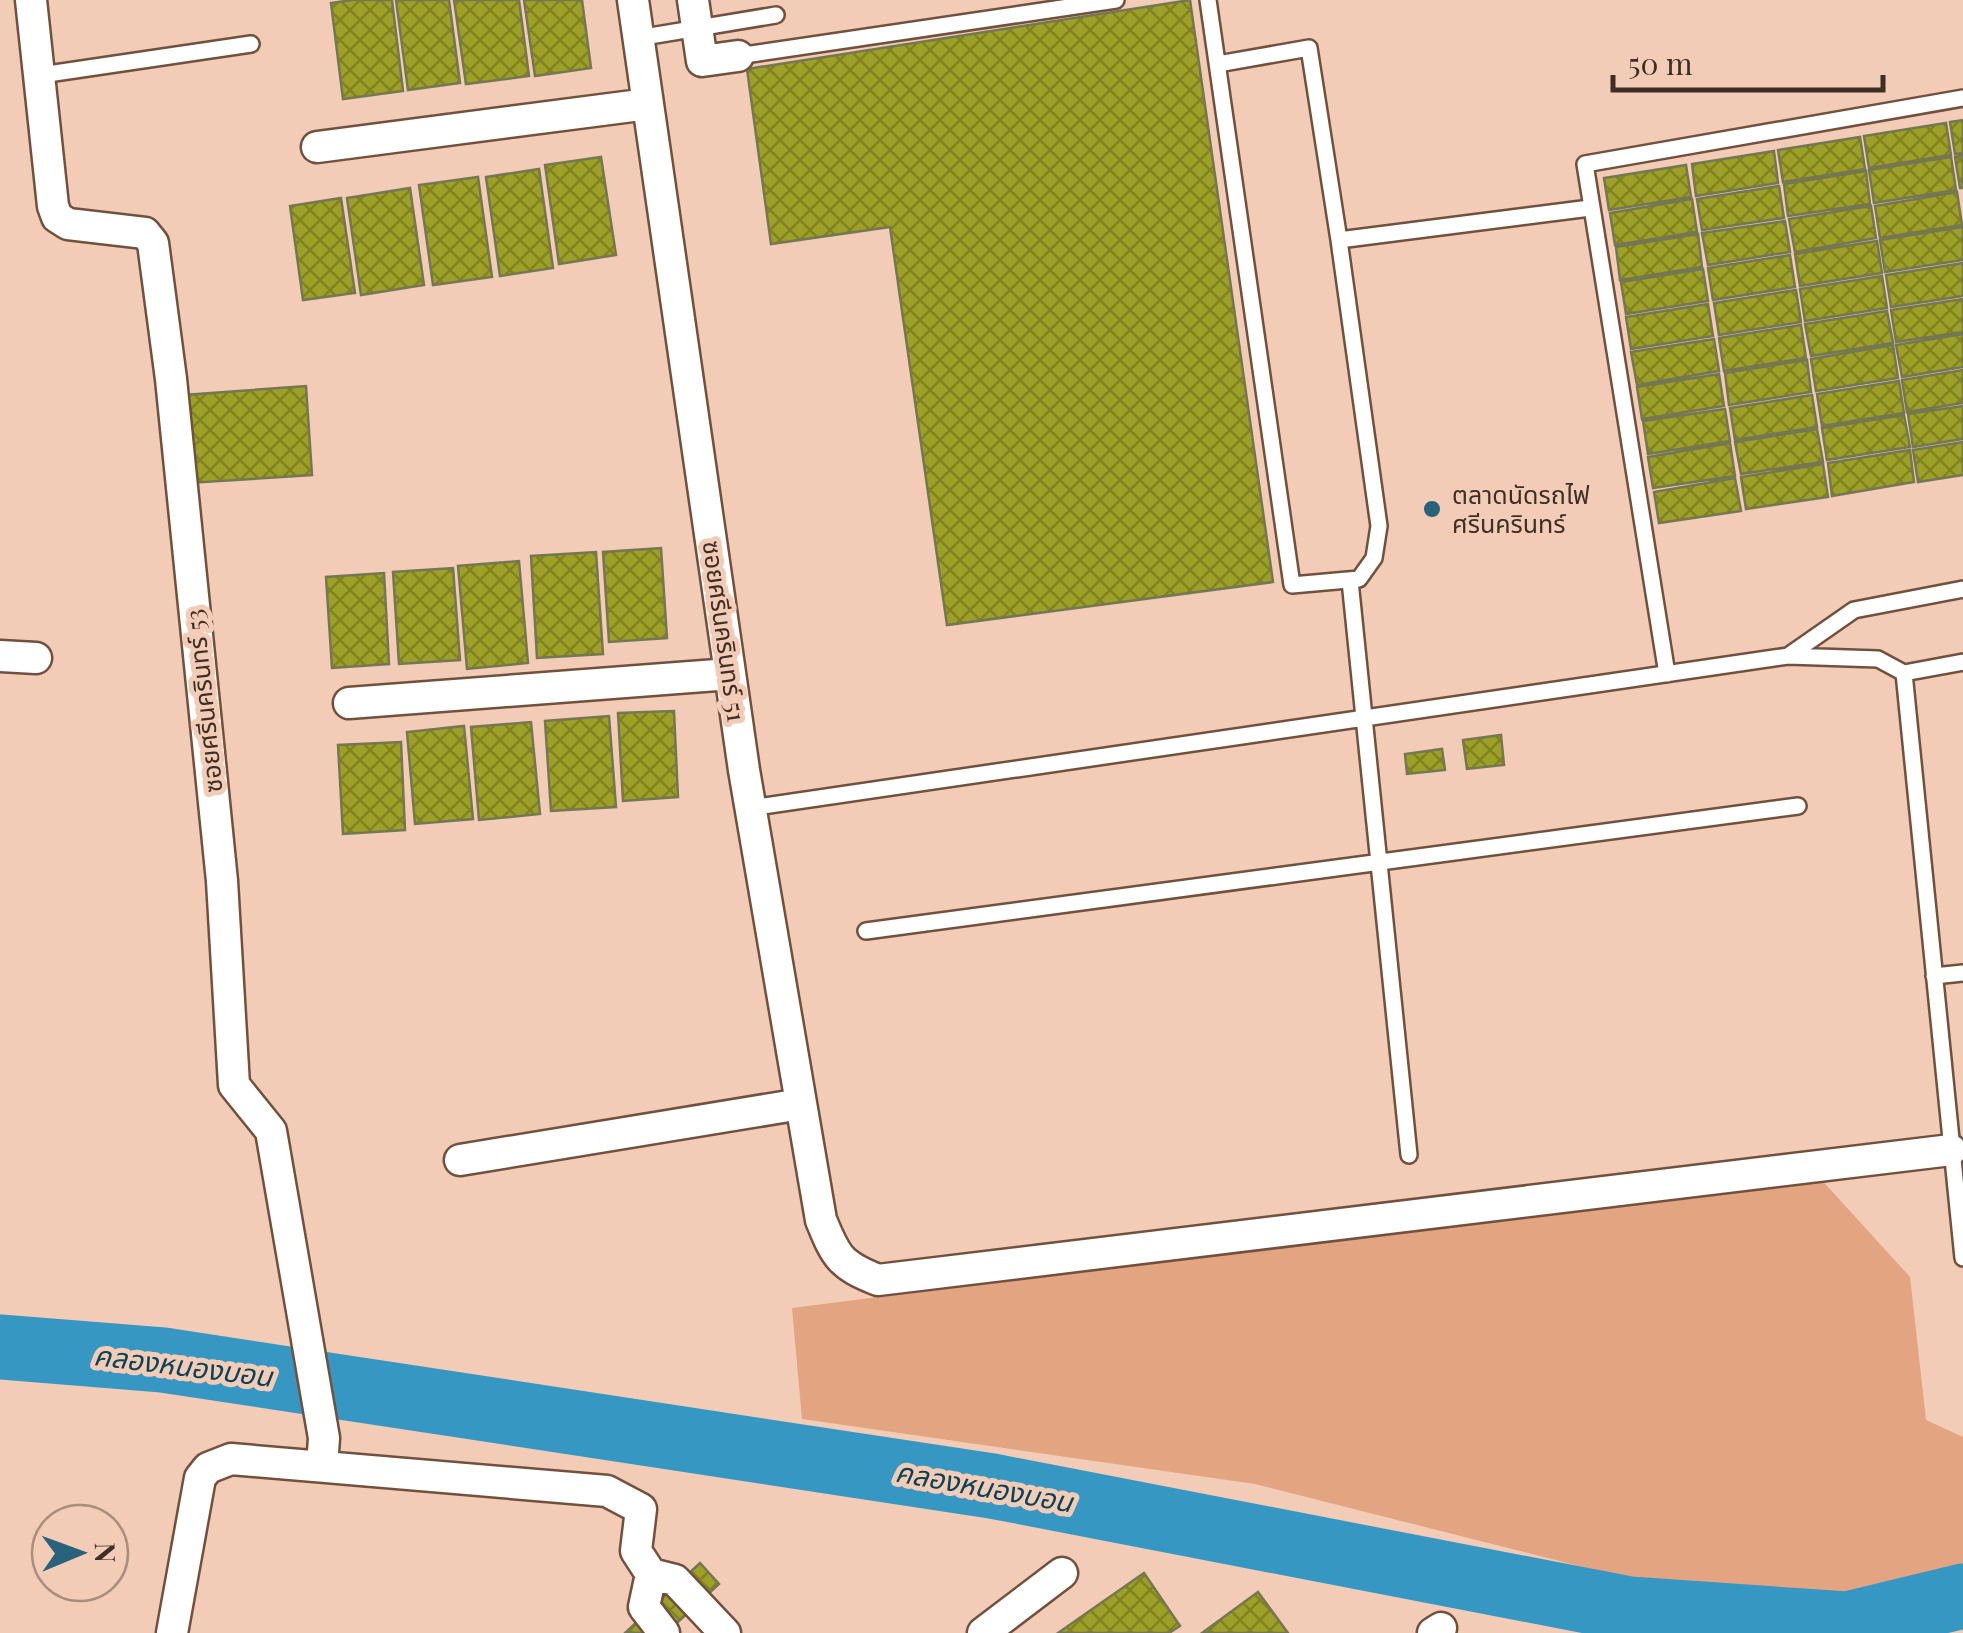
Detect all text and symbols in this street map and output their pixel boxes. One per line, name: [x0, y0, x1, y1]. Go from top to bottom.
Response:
scale bar: [1613, 30, 1883, 92]
text: 50 m: [1628, 43, 1693, 83]
place label: ตลาดนัดรถไฟ ศรีนครินทร์: [1452, 477, 1590, 539]
marker: ตลาดนัดรถไฟ ศรีนครินทร์: [1421, 498, 1443, 520]
street label: ซอยศรีนครินทร์ 51: [696, 538, 755, 723]
street label: ซอยศรีนครินทร์ 53: [176, 608, 229, 795]
water label: คลองหนองบอน: [92, 1335, 276, 1394]
water label: คลองหนองบอน: [893, 1452, 1077, 1520]
north arrow: [30, 1503, 130, 1603]
text: N: [88, 1542, 125, 1563]

